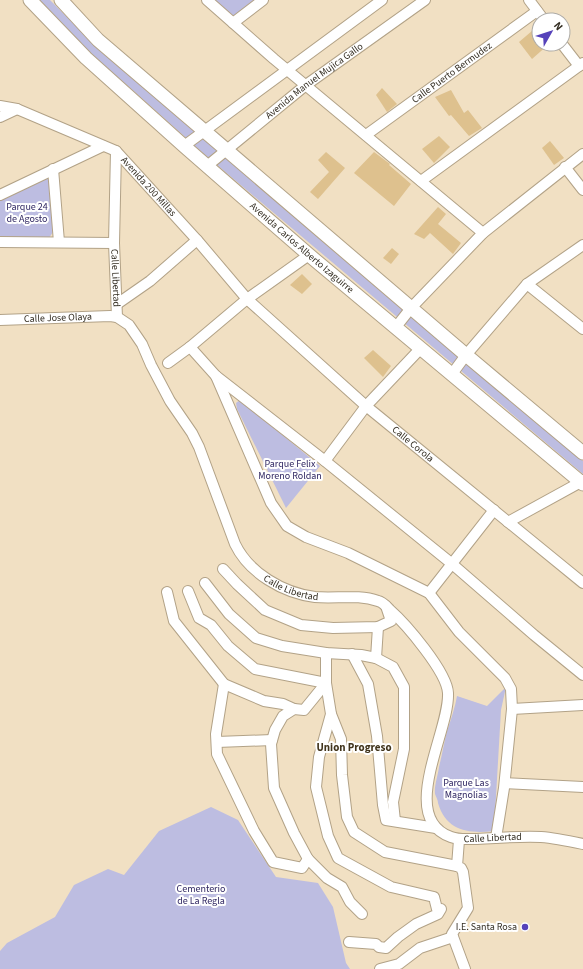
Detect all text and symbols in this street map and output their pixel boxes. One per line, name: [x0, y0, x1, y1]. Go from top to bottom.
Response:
north arrow: [531, 12, 571, 52]
text: N: [550, 18, 567, 34]
street label: Avenida Manuel Mujica Gallo: [262, 39, 366, 122]
street label: Calle Puerto Bermudez: [409, 39, 495, 107]
street label: Avenida 200 Millas: [117, 154, 179, 220]
street label: Avenida Carlos Alberto Izaguirre: [247, 199, 357, 297]
park label: Parque 24 de Agosto: [6, 200, 48, 226]
street label: Calle Libertad: [107, 249, 124, 307]
street label: Calle Jose Olaya: [24, 310, 92, 326]
street label: Calle Corola: [389, 423, 437, 466]
park label: Parque Felix Moreno Roldan: [258, 457, 322, 483]
street label: Calle Libertad: [261, 572, 319, 604]
district label: Union Progreso: [317, 740, 392, 755]
park label: Parque Las Magnolias: [443, 776, 489, 802]
street label: Calle Libertad: [464, 830, 522, 846]
park label: Cementerio de La Regla: [177, 882, 225, 908]
place label: I.E. Santa Rosa: [456, 920, 517, 934]
marker: I.E. Santa Rosa: [520, 922, 530, 932]

